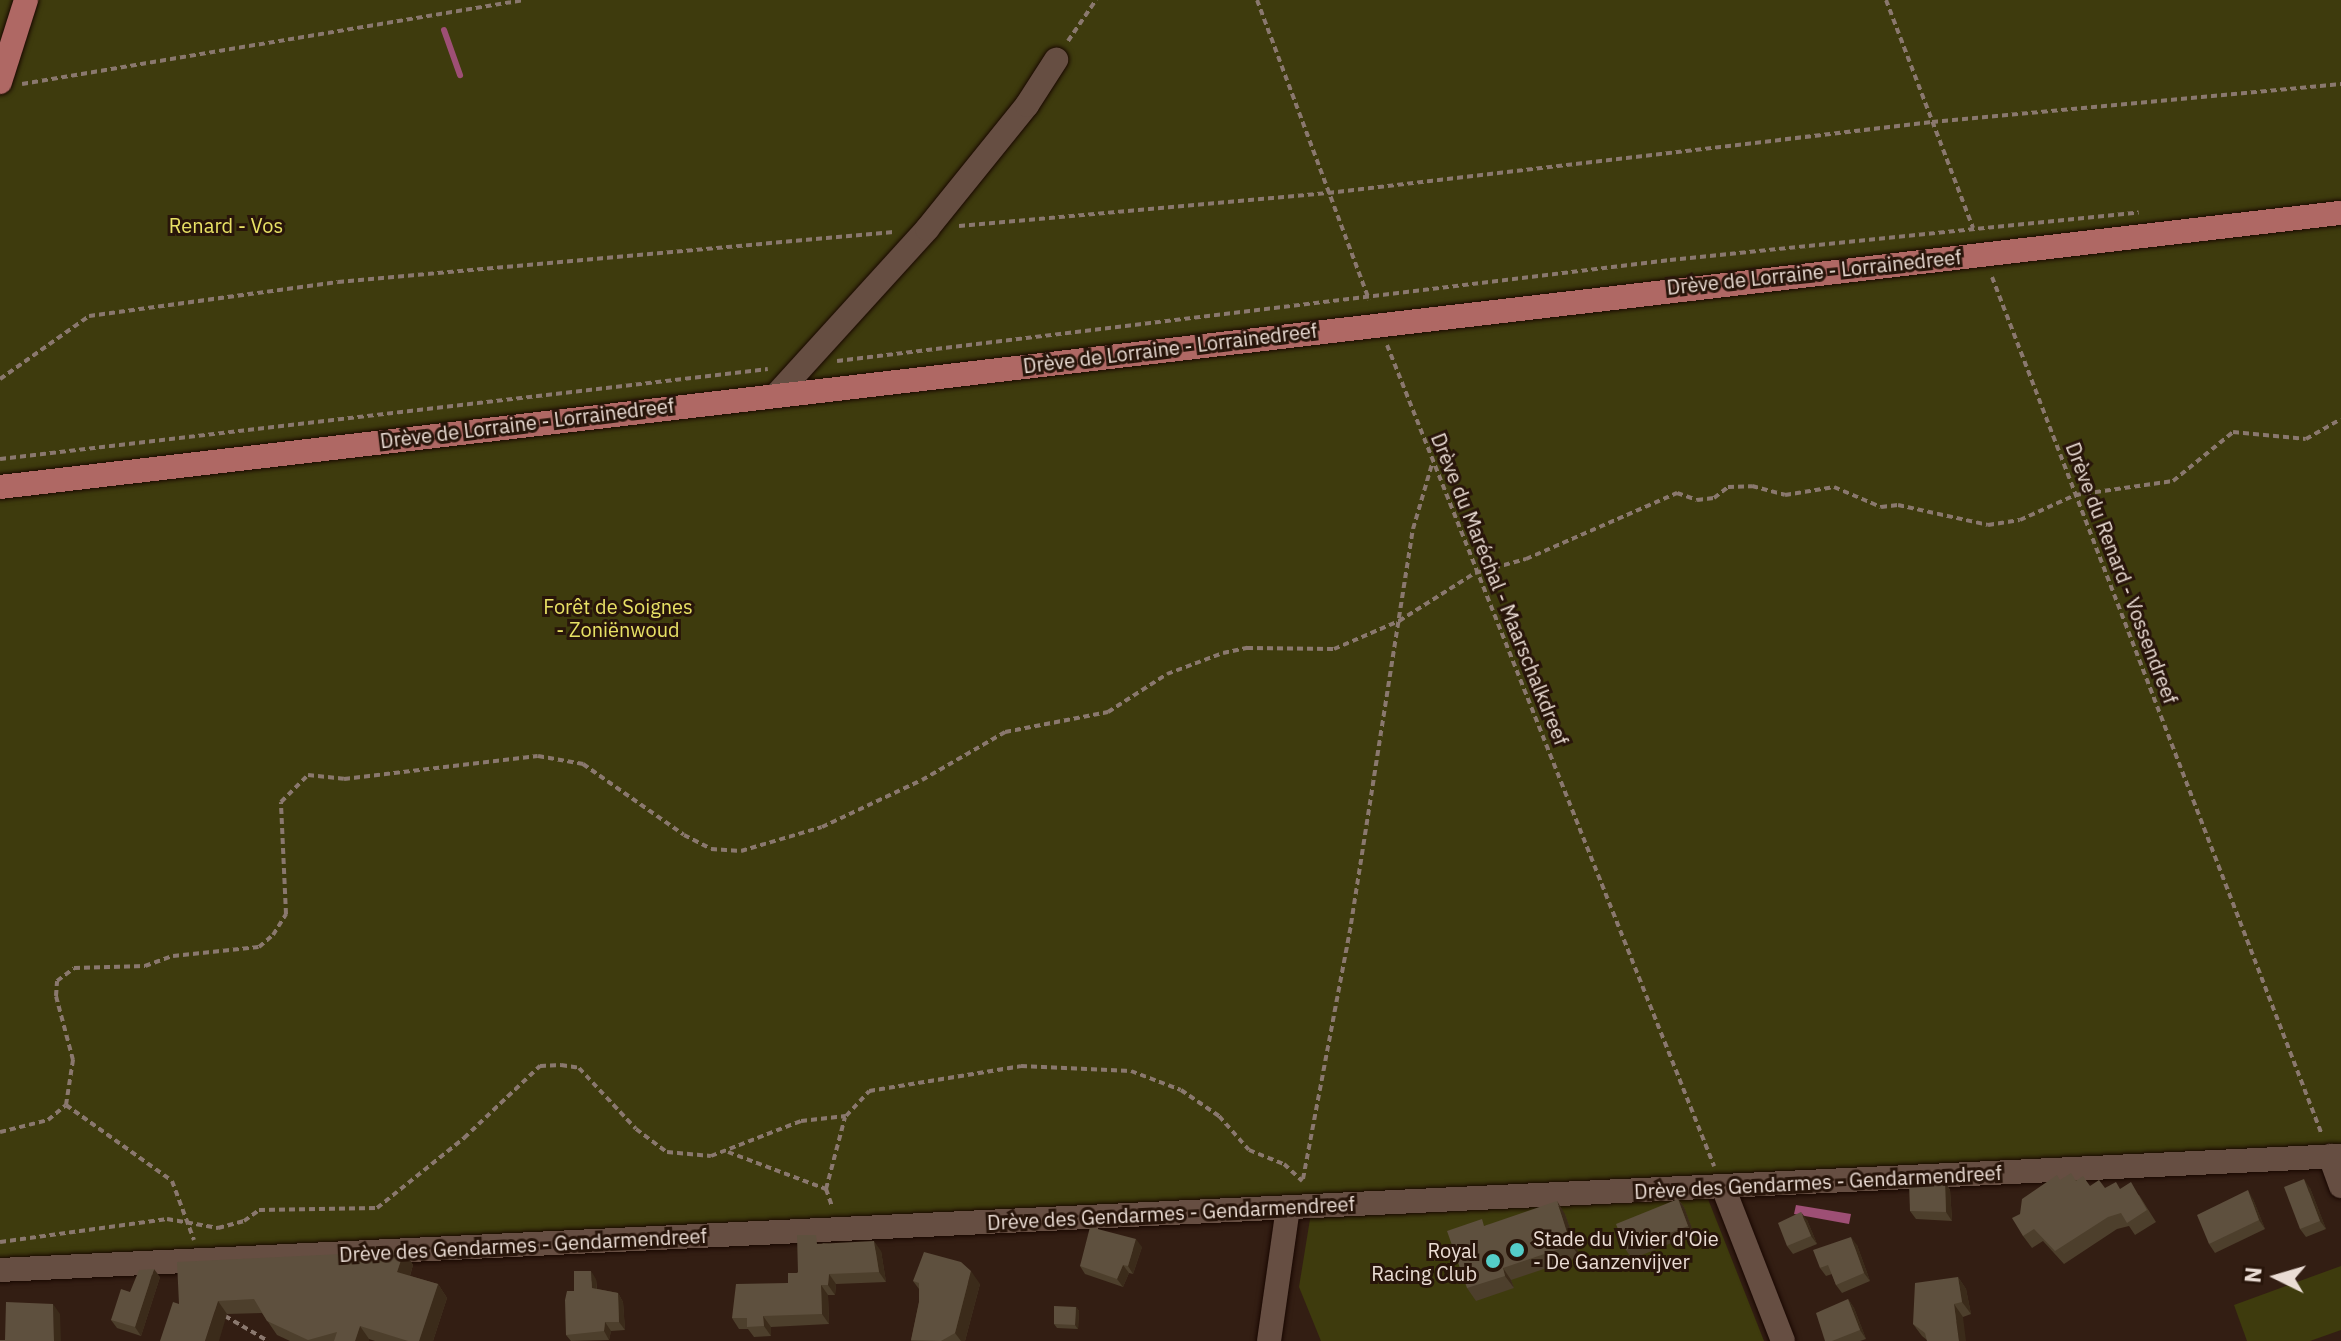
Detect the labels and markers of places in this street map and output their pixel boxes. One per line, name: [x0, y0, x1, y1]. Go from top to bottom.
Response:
place label: Stade du Vivier d'Oie - De Ganzenvijver: [1533, 1226, 1719, 1273]
place label: Royal Racing Club: [1371, 1238, 1477, 1285]
marker: Stade du Vivier d'Oie - De Ganzenvijver: [1508, 1241, 1526, 1259]
marker: Royal Racing Club: [1484, 1252, 1502, 1270]

